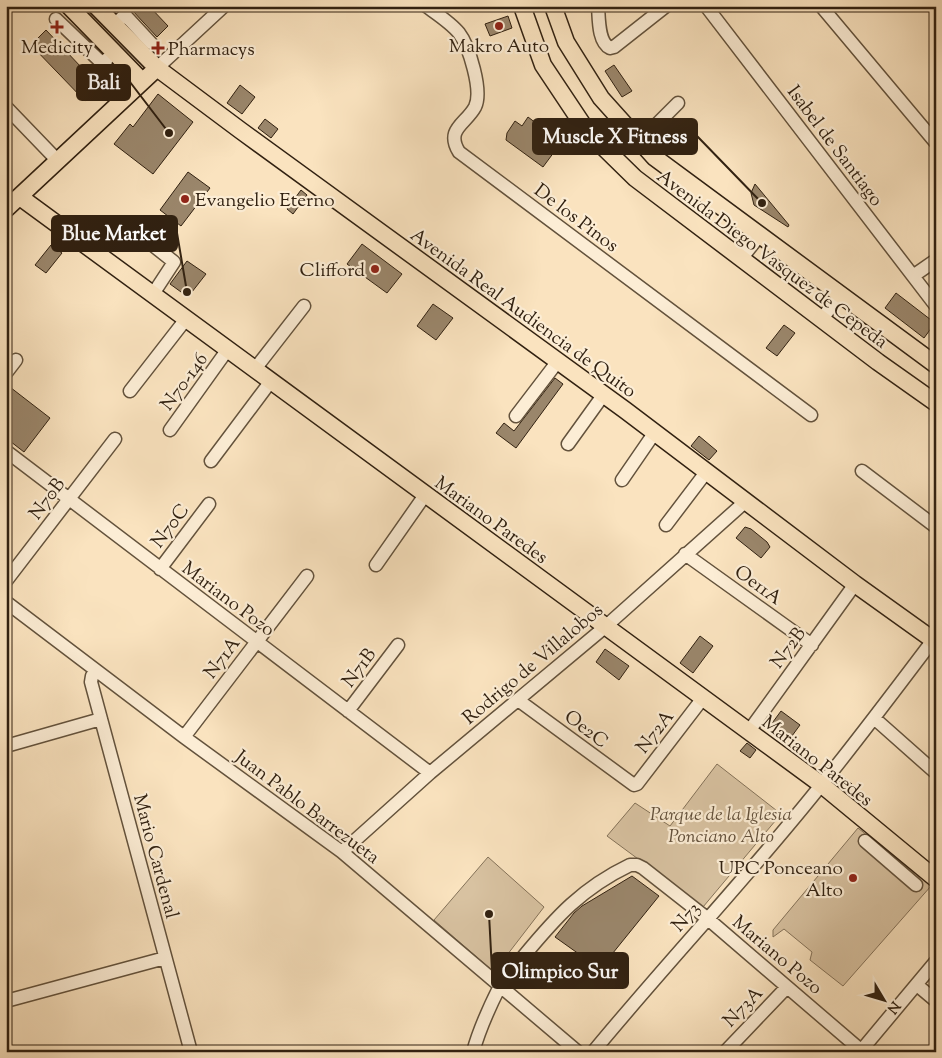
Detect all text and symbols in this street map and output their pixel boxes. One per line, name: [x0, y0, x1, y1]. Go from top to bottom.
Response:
marker: Makro Auto: [493, 20, 505, 32]
marker: Medicity: [51, 21, 63, 33]
place label: Makro Auto: [449, 34, 549, 61]
place label: Medicity: [21, 35, 93, 62]
place label: Pharmacys: [168, 37, 255, 64]
marker: Pharmacys: [152, 42, 164, 54]
callout: Bali: [77, 65, 130, 100]
text: Bali: [87, 70, 121, 99]
street label: Isabel de Santiago: [780, 80, 889, 213]
callout: Muscle X Fitness: [533, 119, 697, 154]
text: Muscle X Fitness: [543, 124, 687, 153]
street label: Avenida Diego Vasquez de Cepeda: [650, 164, 893, 356]
street label: De los Pinos: [528, 178, 623, 260]
place label: Evangelio Eterno: [195, 188, 335, 215]
marker: Evangelio Eterno: [179, 193, 191, 205]
callout: Blue Market: [52, 216, 177, 251]
text: Blue Market: [62, 221, 166, 250]
street label: Avenida Real Audiencia de Quito: [404, 223, 641, 405]
place label: Clifford: [300, 258, 365, 285]
marker: Clifford: [369, 263, 381, 275]
street label: N70-146: [155, 348, 215, 417]
street label: Mariano Paredes: [428, 471, 553, 571]
street label: N70B: [23, 473, 73, 526]
street label: N70C: [145, 499, 197, 554]
street label: Mariano Pozo: [175, 556, 280, 644]
street label: Oe11A: [728, 559, 787, 613]
street label: Rodrigo de Villalobos: [457, 598, 610, 732]
street label: N72B: [765, 622, 813, 675]
street label: N71A: [198, 631, 248, 685]
street label: N71B: [336, 643, 384, 694]
street label: Oe2C: [558, 704, 613, 756]
street label: N72A: [630, 705, 682, 760]
street label: Mariano Paredes: [755, 710, 878, 814]
street label: Juan Pablo Barrezueta: [228, 744, 385, 872]
street label: Mario Cardenal: [125, 791, 184, 922]
park label: Parque de la Iglesia Ponciano Alto: [650, 802, 792, 851]
place label: UPC Ponceano Alto: [718, 856, 843, 905]
marker: UPC Ponceano Alto: [847, 872, 859, 884]
street label: N73: [666, 897, 708, 939]
street label: Mariano Pozo: [725, 910, 827, 1002]
callout: Olimpico Sur: [492, 953, 628, 988]
text: Olimpico Sur: [502, 959, 619, 988]
north arrow: [860, 976, 910, 1026]
street label: N73A: [718, 981, 770, 1034]
text: N: [881, 996, 904, 1017]

